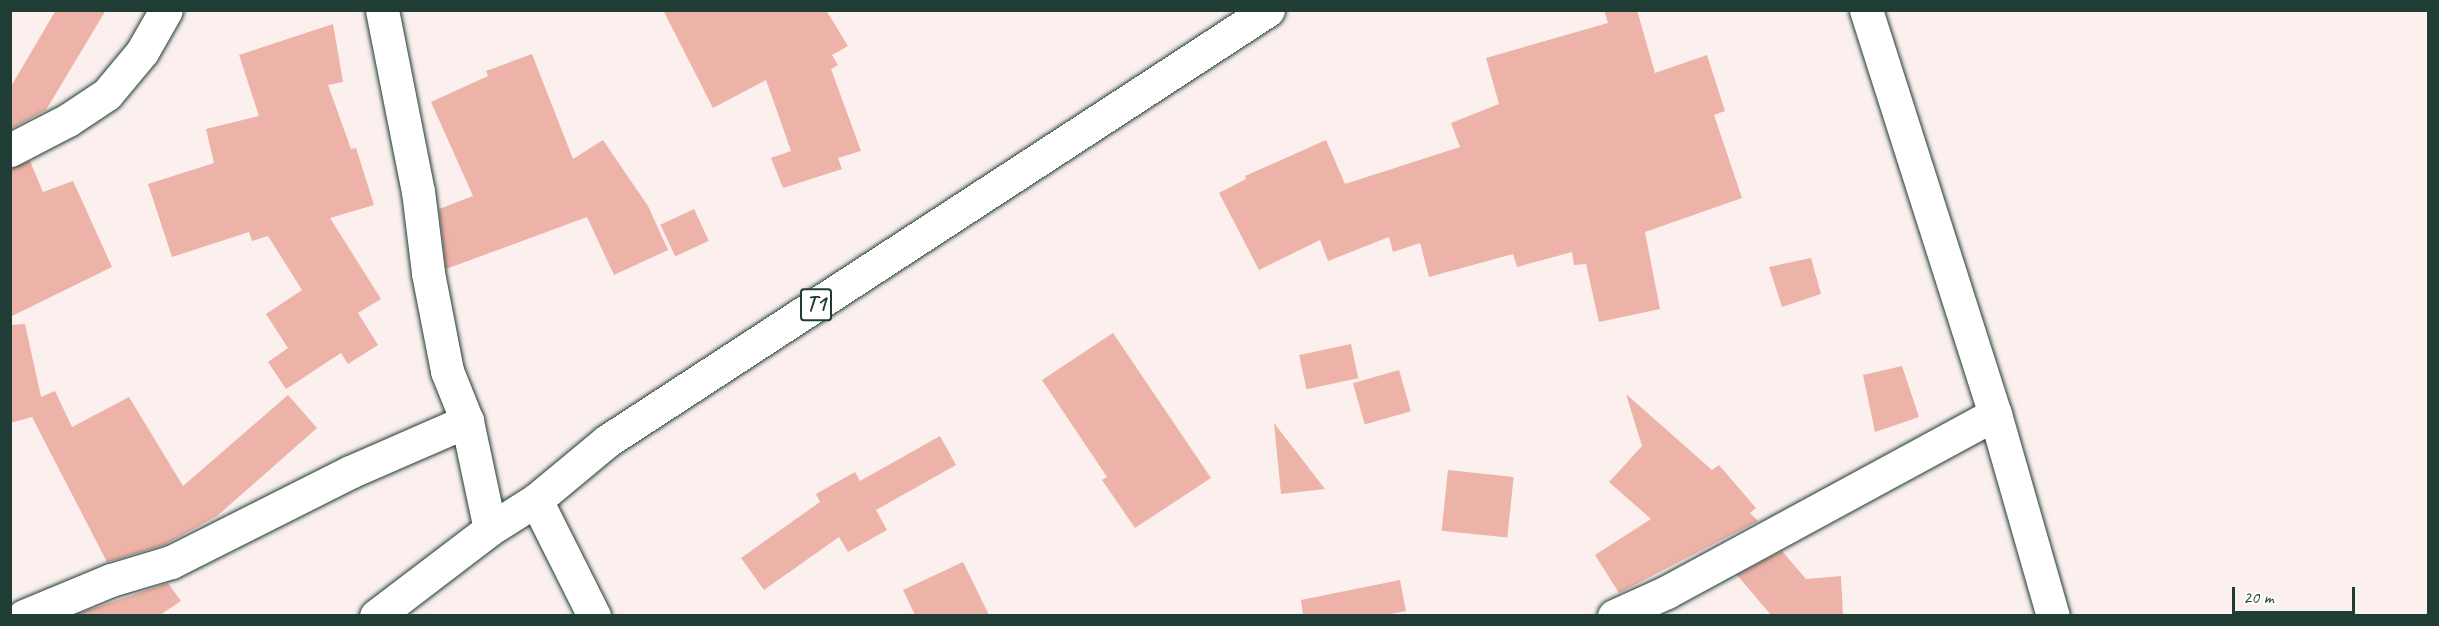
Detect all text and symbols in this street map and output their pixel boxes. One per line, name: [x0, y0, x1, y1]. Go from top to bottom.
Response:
road number: T1: [800, 286, 832, 324]
scale bar: [2235, 575, 2358, 613]
text: 20 m: [2243, 586, 2274, 608]

